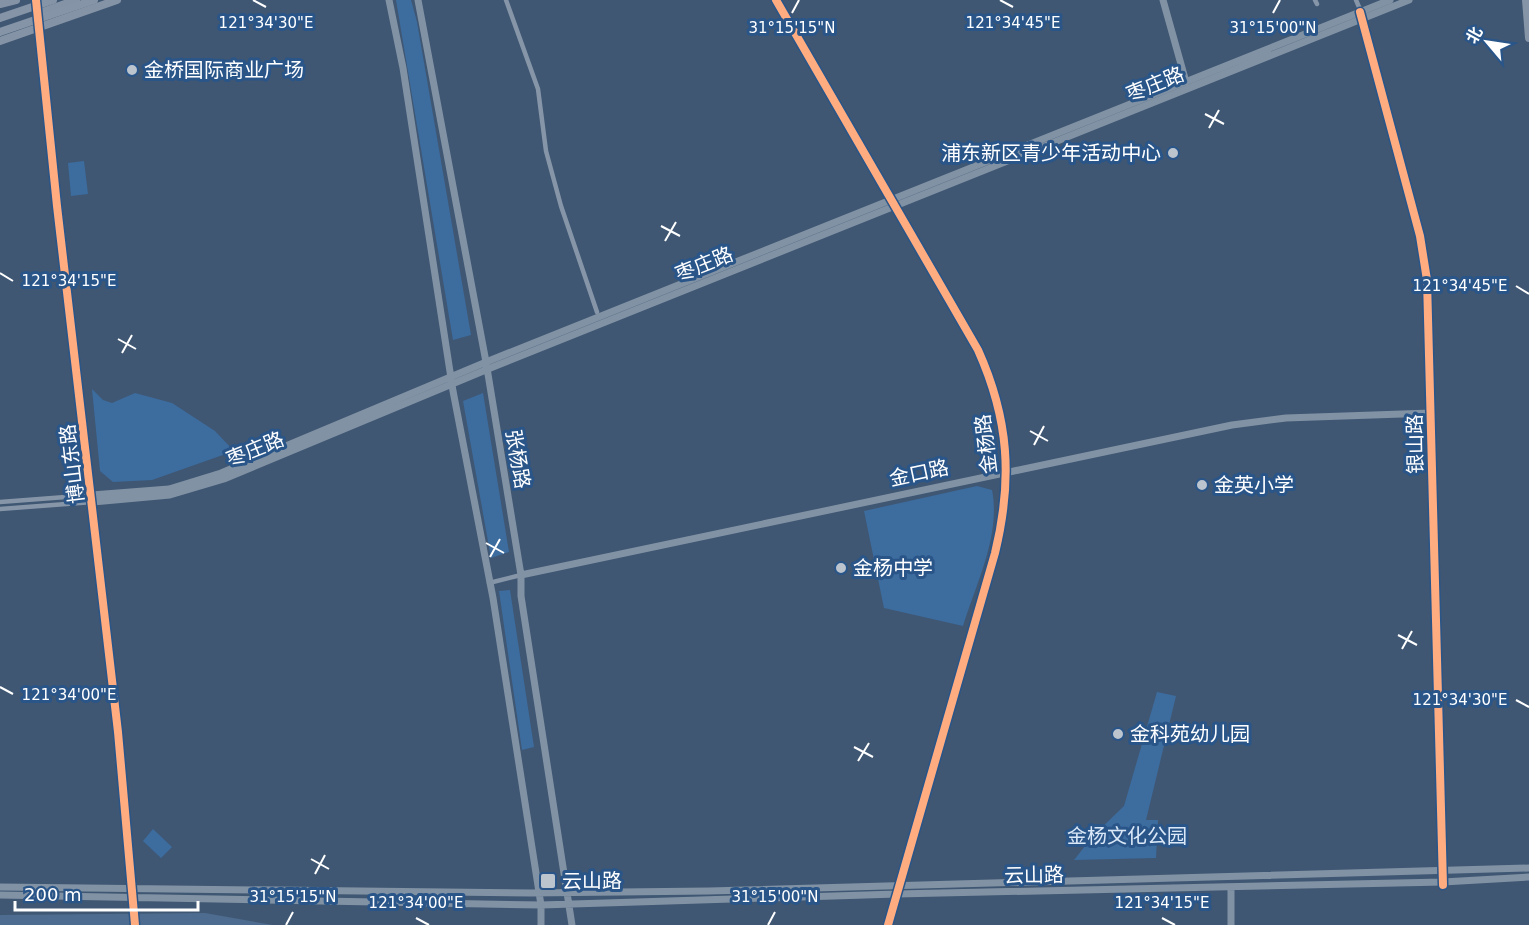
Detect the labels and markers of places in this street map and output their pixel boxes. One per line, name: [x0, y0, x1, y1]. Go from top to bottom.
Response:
place label: 金桥国际商业广场: [144, 58, 304, 82]
marker: 金桥国际商业广场: [125, 63, 139, 77]
place label: 浦东新区青少年活动中心: [941, 141, 1161, 165]
marker: 浦东新区青少年活动中心: [1166, 146, 1180, 160]
place label: 金英小学: [1214, 473, 1294, 497]
marker: 金英小学: [1195, 478, 1209, 492]
place label: 金杨中学: [853, 556, 933, 580]
marker: 金杨中学: [834, 561, 848, 575]
place label: 金科苑幼儿园: [1130, 722, 1250, 746]
marker: 金科苑幼儿园: [1111, 727, 1125, 741]
place label: 云山路: [562, 869, 622, 893]
marker: 云山路: [539, 872, 557, 890]

